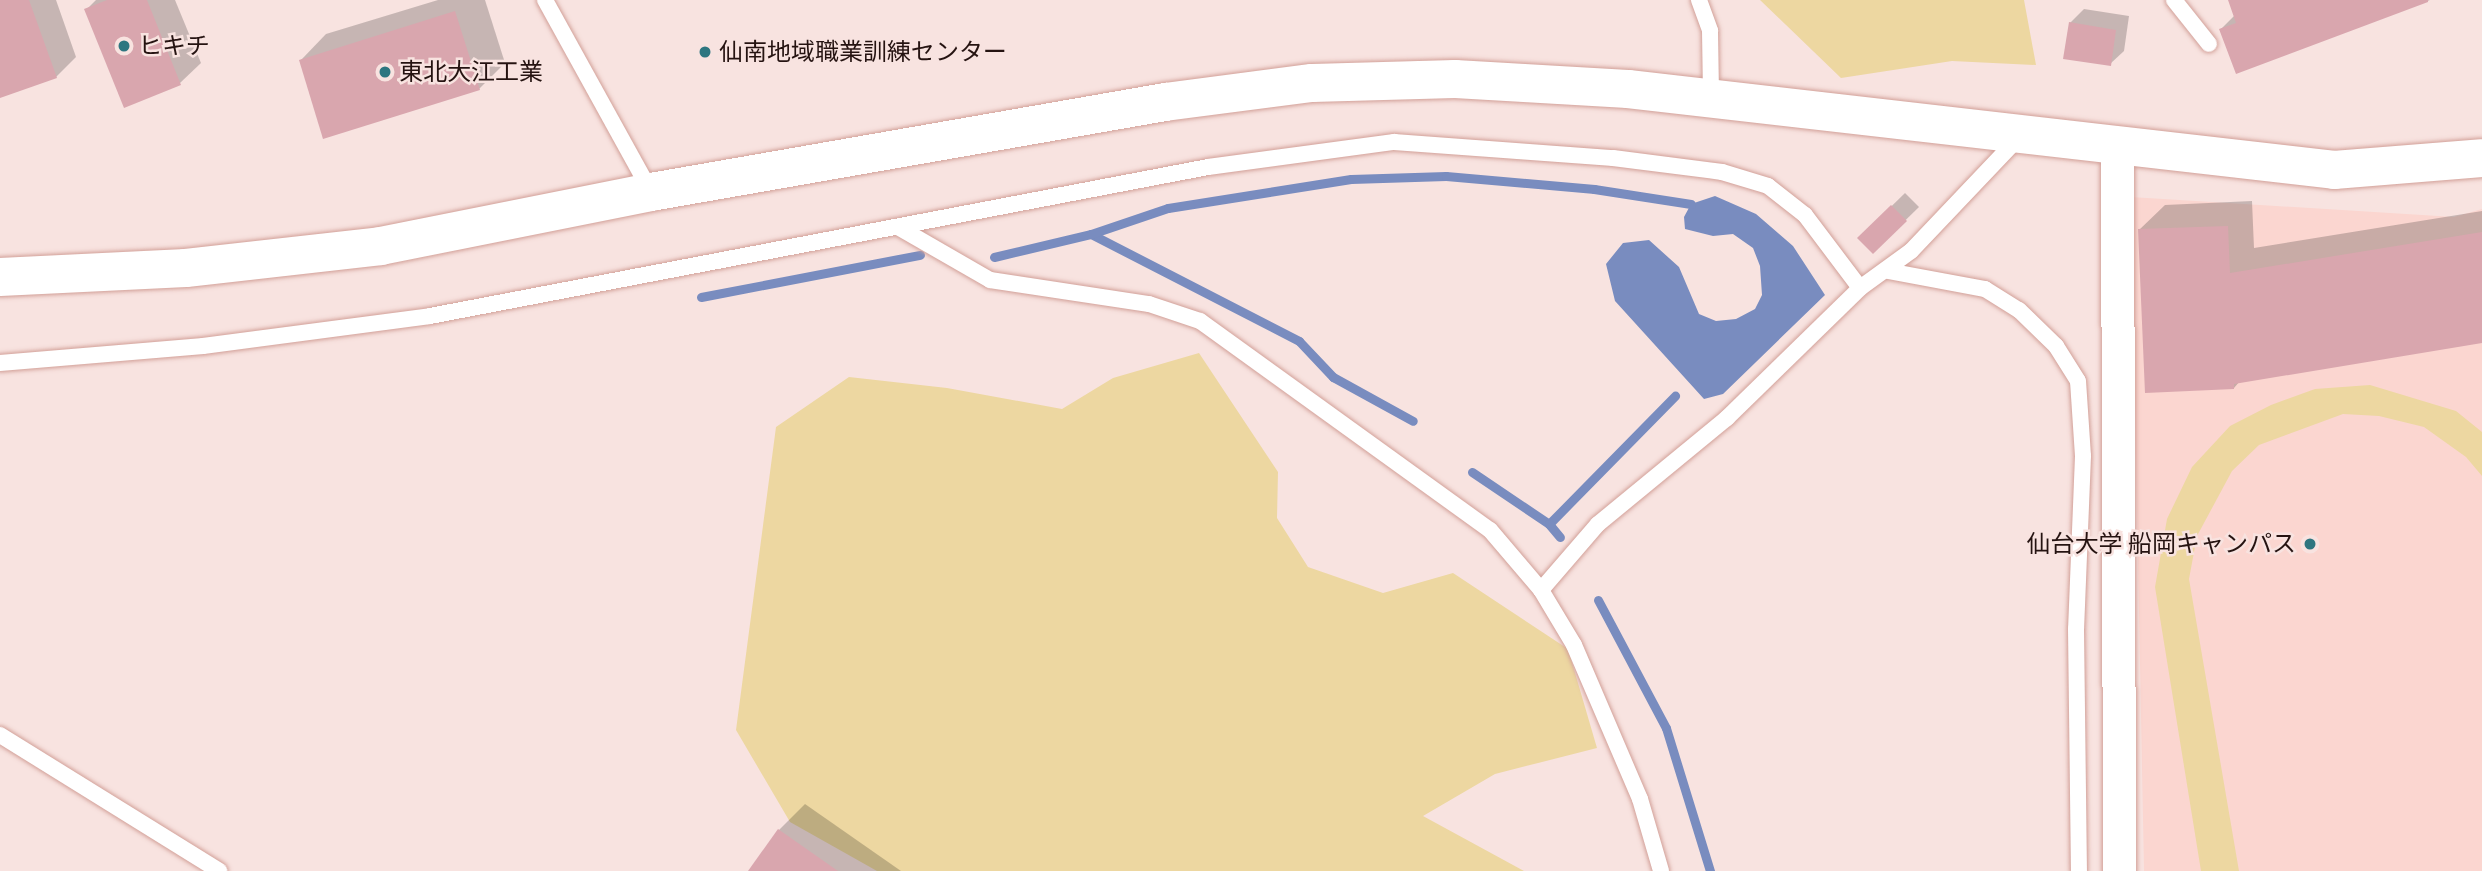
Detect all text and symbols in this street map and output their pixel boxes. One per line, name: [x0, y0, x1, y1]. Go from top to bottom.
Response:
place label: ヒキチ: [138, 32, 210, 60]
marker: ヒキチ: [116, 38, 132, 54]
place label: 仙南地域職業訓練センター: [719, 38, 1007, 66]
marker: 仙南地域職業訓練センター: [697, 44, 713, 60]
place label: 東北大江工業: [399, 58, 543, 86]
marker: 東北大江工業: [377, 64, 393, 80]
place label: 仙台大学 船岡キャンパス: [2027, 530, 2296, 558]
marker: 仙台大学 船岡キャンパス: [2302, 536, 2318, 552]

